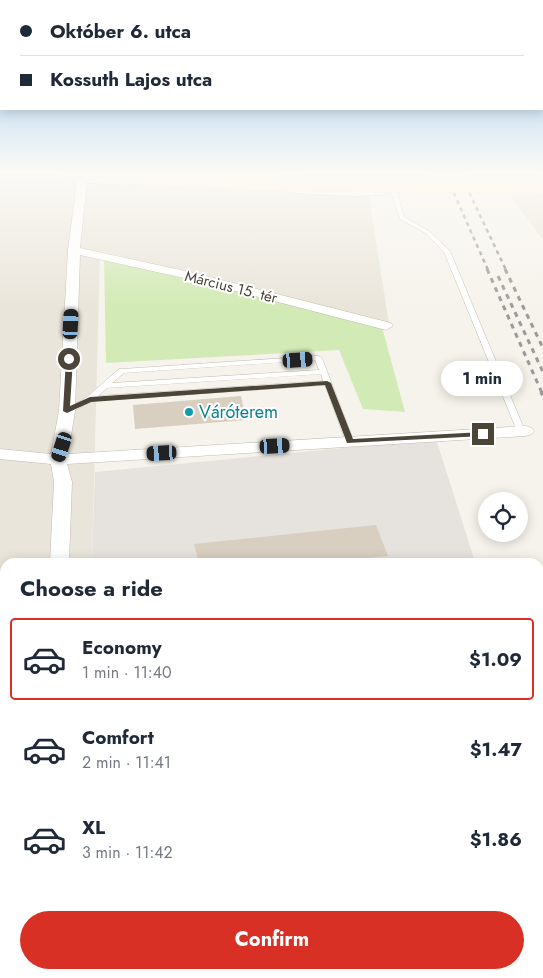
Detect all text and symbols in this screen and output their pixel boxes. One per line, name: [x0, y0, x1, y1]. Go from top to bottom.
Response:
text: Október 6. utca: [50, 18, 191, 45]
text: Kossuth Lajos utca: [50, 66, 212, 93]
street label: Március 15. tér: [182, 265, 280, 309]
car: [62, 309, 79, 339]
route start: [58, 348, 80, 370]
car: [282, 351, 313, 369]
callout: 1 min: [442, 362, 524, 396]
text: 1 min: [462, 367, 502, 390]
place label: Váróterem: [199, 399, 278, 425]
marker: Váróterem: [183, 406, 195, 418]
route end: [472, 423, 494, 445]
car: [50, 430, 73, 464]
car: [259, 438, 290, 454]
car: [146, 445, 177, 461]
map controls: [478, 492, 528, 542]
button: locate: [478, 492, 528, 542]
text: Choose a ride: [20, 572, 163, 604]
text: Economy: [82, 634, 162, 661]
icon: car: [22, 637, 67, 682]
text: $1.09: [469, 646, 522, 673]
text: 1 min · 11:40: [82, 661, 172, 684]
text: Comfort: [82, 724, 154, 751]
icon: car: [22, 727, 67, 772]
text: $1.47: [470, 736, 522, 763]
text: 2 min · 11:41: [82, 751, 171, 774]
text: XL: [82, 814, 105, 841]
icon: car: [22, 817, 67, 862]
text: $1.86: [470, 826, 522, 853]
text: 3 min · 11:42: [82, 841, 173, 864]
button: Confirm: [20, 911, 524, 969]

